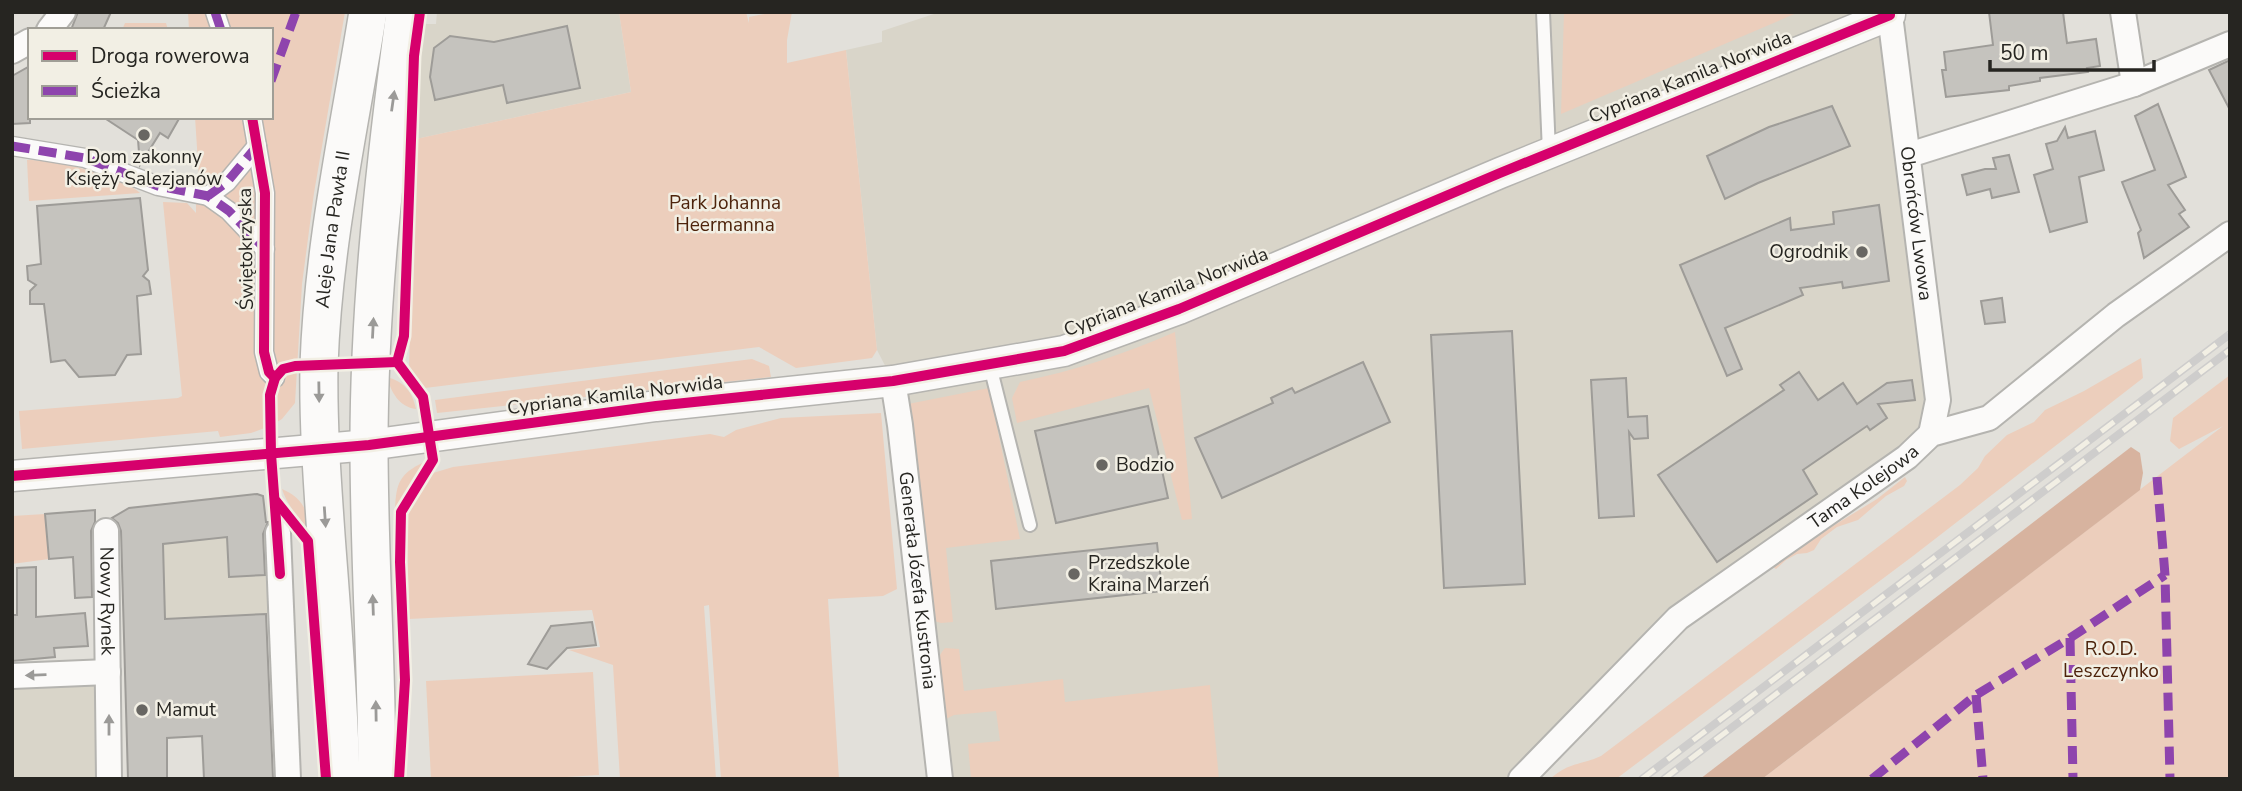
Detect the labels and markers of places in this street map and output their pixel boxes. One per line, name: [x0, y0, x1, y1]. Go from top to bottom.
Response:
marker: Dom zakonny Księży Salezjanów: [136, 127, 152, 143]
place label: Dom zakonny Księży Salezjanów: [66, 144, 222, 192]
place label: Ogrodnik: [1769, 239, 1848, 265]
marker: Ogrodnik: [1854, 244, 1870, 260]
place label: Bodzio: [1116, 452, 1174, 478]
marker: Bodzio: [1094, 457, 1110, 473]
place label: Przedszkole Kraina Marzeń: [1088, 550, 1209, 598]
marker: Przedszkole Kraina Marzeń: [1066, 566, 1082, 582]
place label: Mamut: [156, 697, 216, 723]
marker: Mamut: [134, 702, 150, 718]

